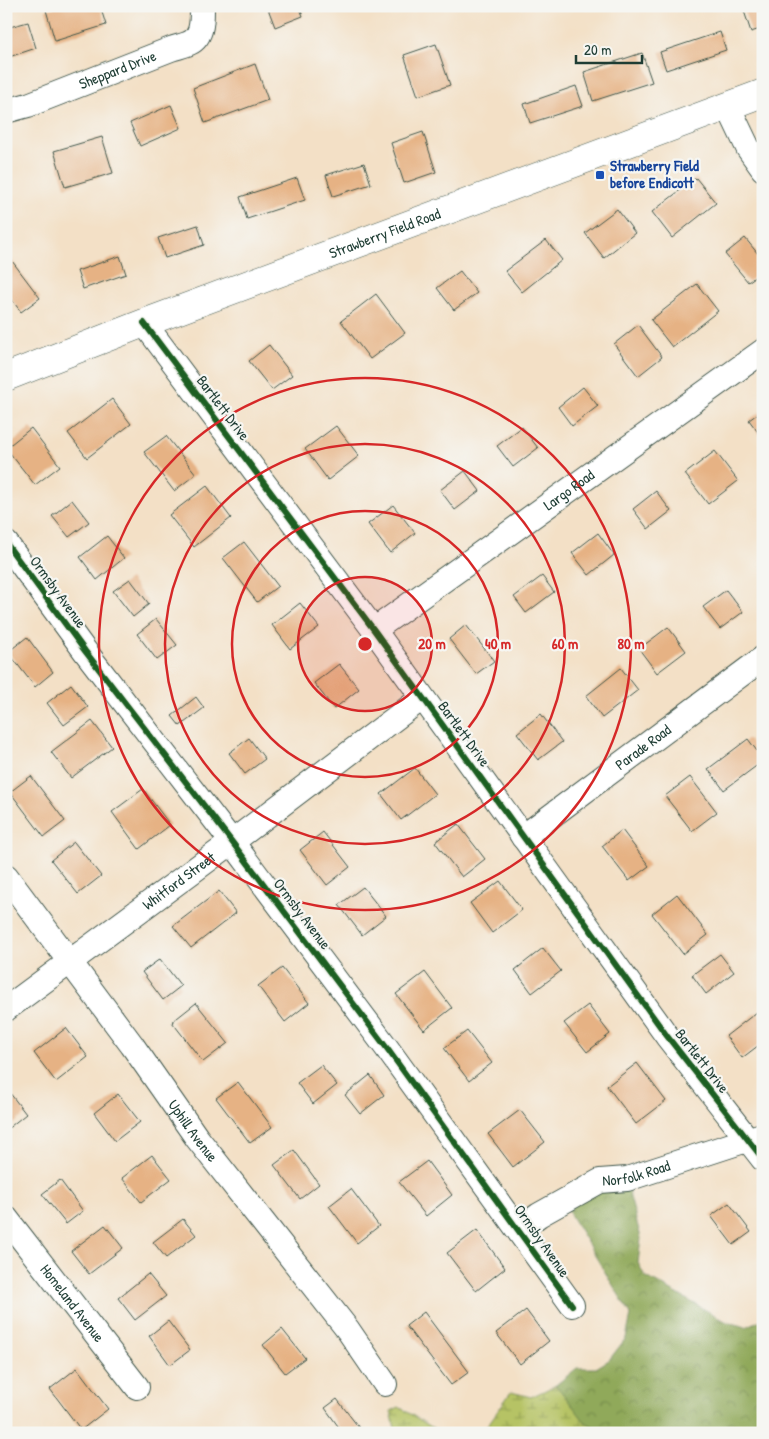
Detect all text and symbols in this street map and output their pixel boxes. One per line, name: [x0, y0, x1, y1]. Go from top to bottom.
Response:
scale bar: [576, 32, 643, 64]
text: 20 m: [584, 39, 611, 60]
street label: Sheppard Drive: [76, 45, 159, 94]
place label: Strawberry Field before Endicott: [610, 155, 699, 193]
marker: Strawberry Field before Endicott: [594, 169, 606, 181]
street label: Strawberry Field Road: [326, 203, 443, 263]
street label: Bartlett Drive: [192, 371, 255, 445]
street label: Largo Road: [539, 464, 599, 515]
street label: Ormsby Avenue: [25, 552, 92, 632]
text: 20 m: [418, 633, 446, 654]
text: 40 m: [485, 633, 511, 654]
text: 60 m: [552, 633, 578, 654]
text: 80 m: [618, 633, 644, 654]
centre of rings: [356, 635, 374, 653]
street label: Bartlett Drive: [433, 697, 495, 771]
street label: Parade Road: [611, 719, 675, 775]
street label: Whitford Street: [138, 846, 220, 915]
street label: Ormsby Avenue: [269, 874, 336, 954]
street label: Bartlett Drive: [671, 1024, 734, 1097]
street label: Uphill Avenue: [163, 1095, 223, 1166]
street label: Norfolk Road: [602, 1155, 673, 1191]
street label: Ormsby Avenue: [510, 1200, 575, 1281]
street label: Homeland Avenue: [36, 1260, 109, 1346]

